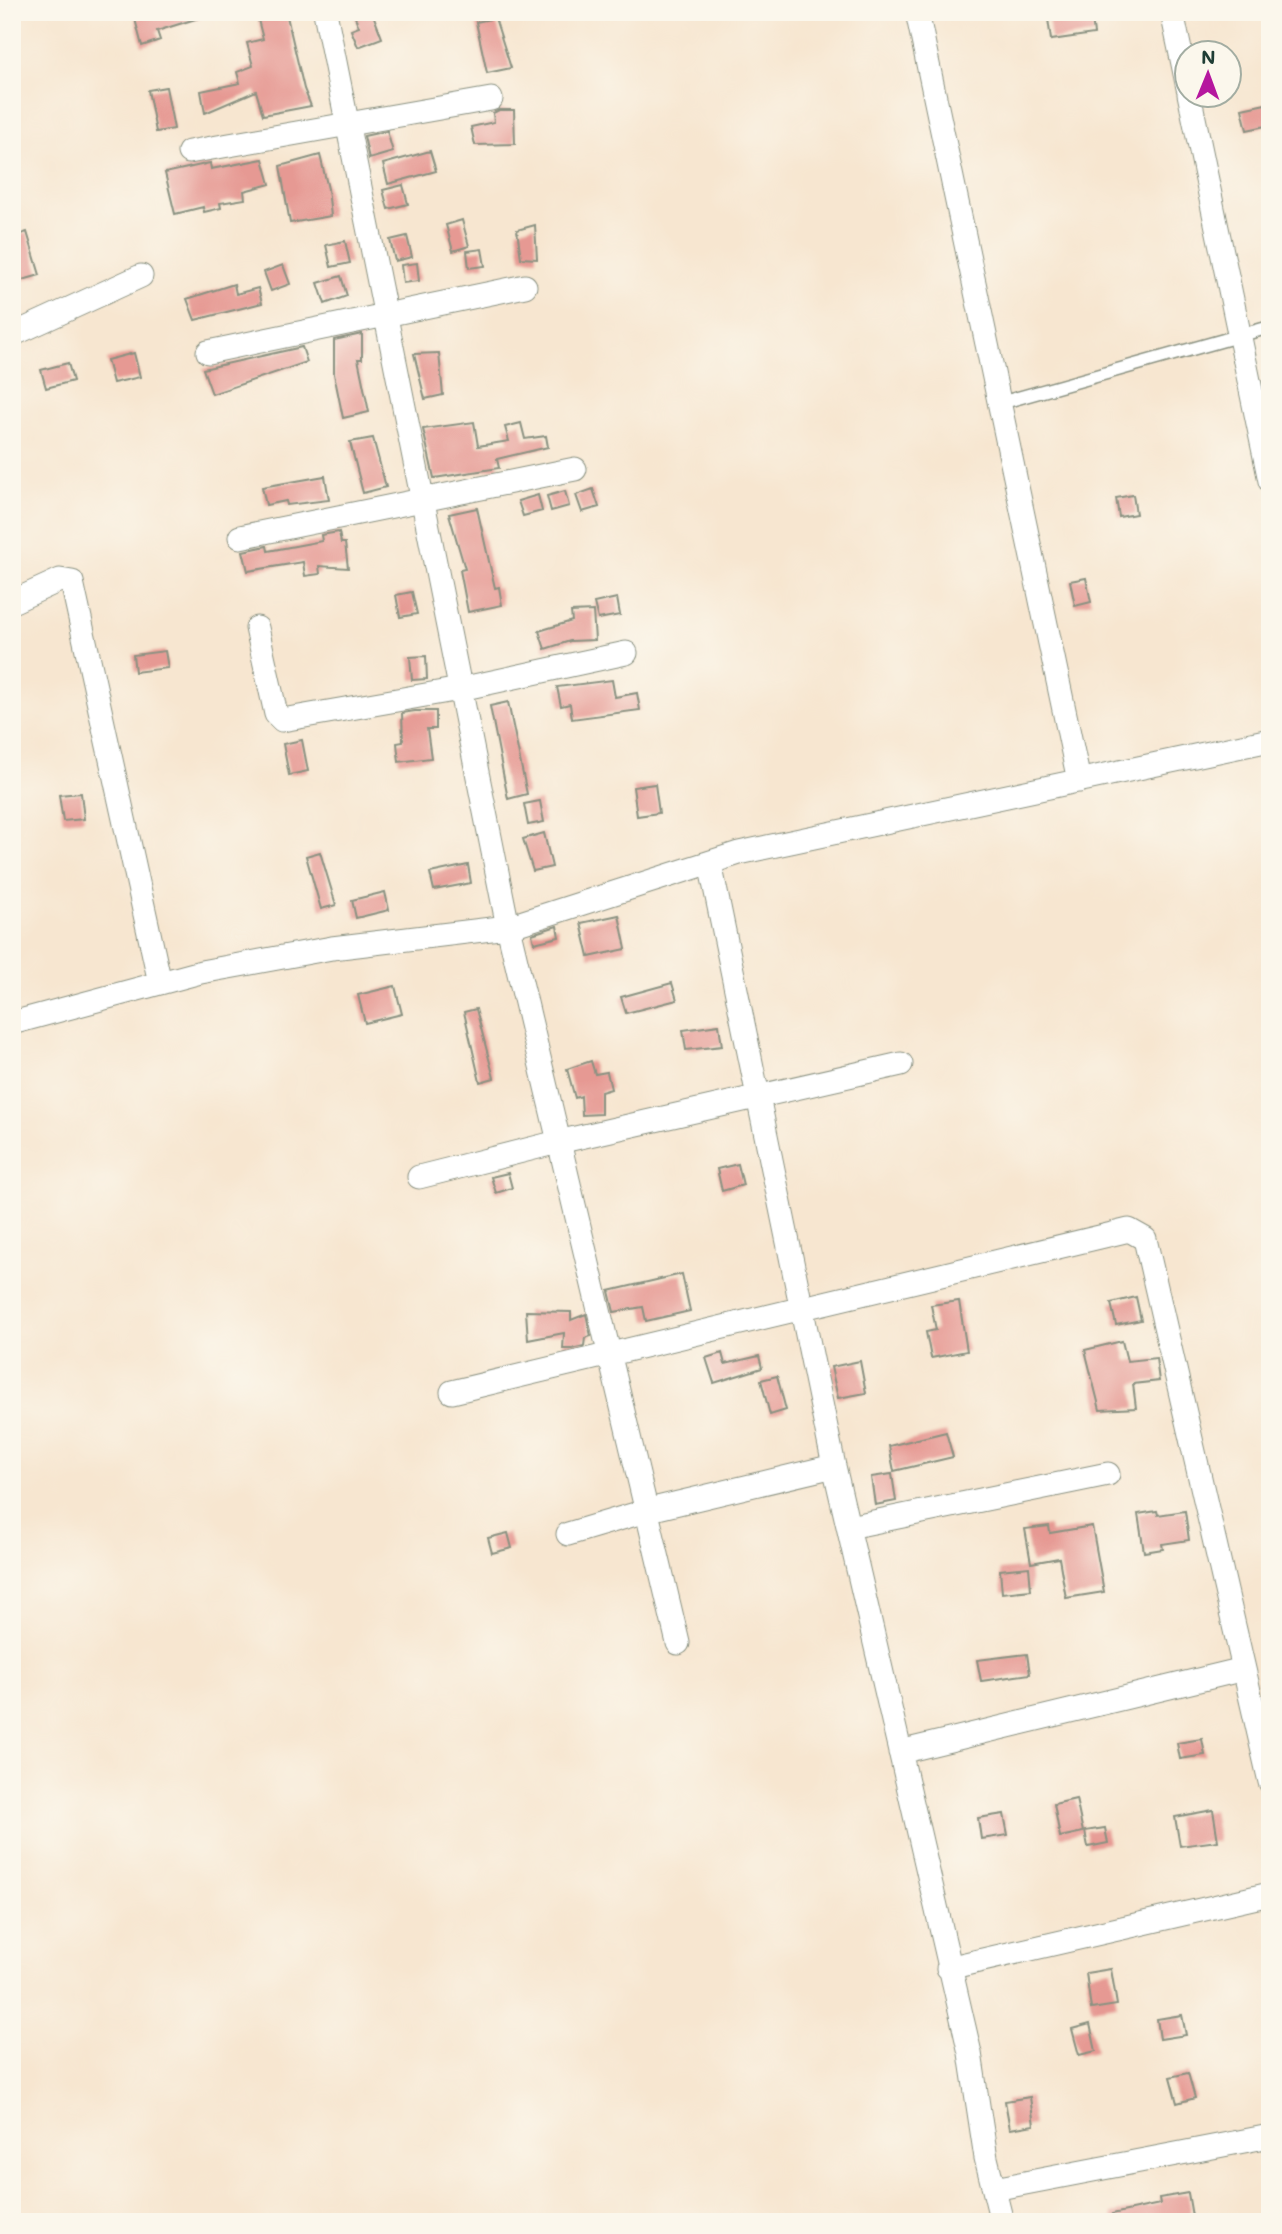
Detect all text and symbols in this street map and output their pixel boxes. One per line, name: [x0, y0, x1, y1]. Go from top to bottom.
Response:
north arrow: [1174, 38, 1244, 108]
text: N: [1201, 44, 1216, 69]

